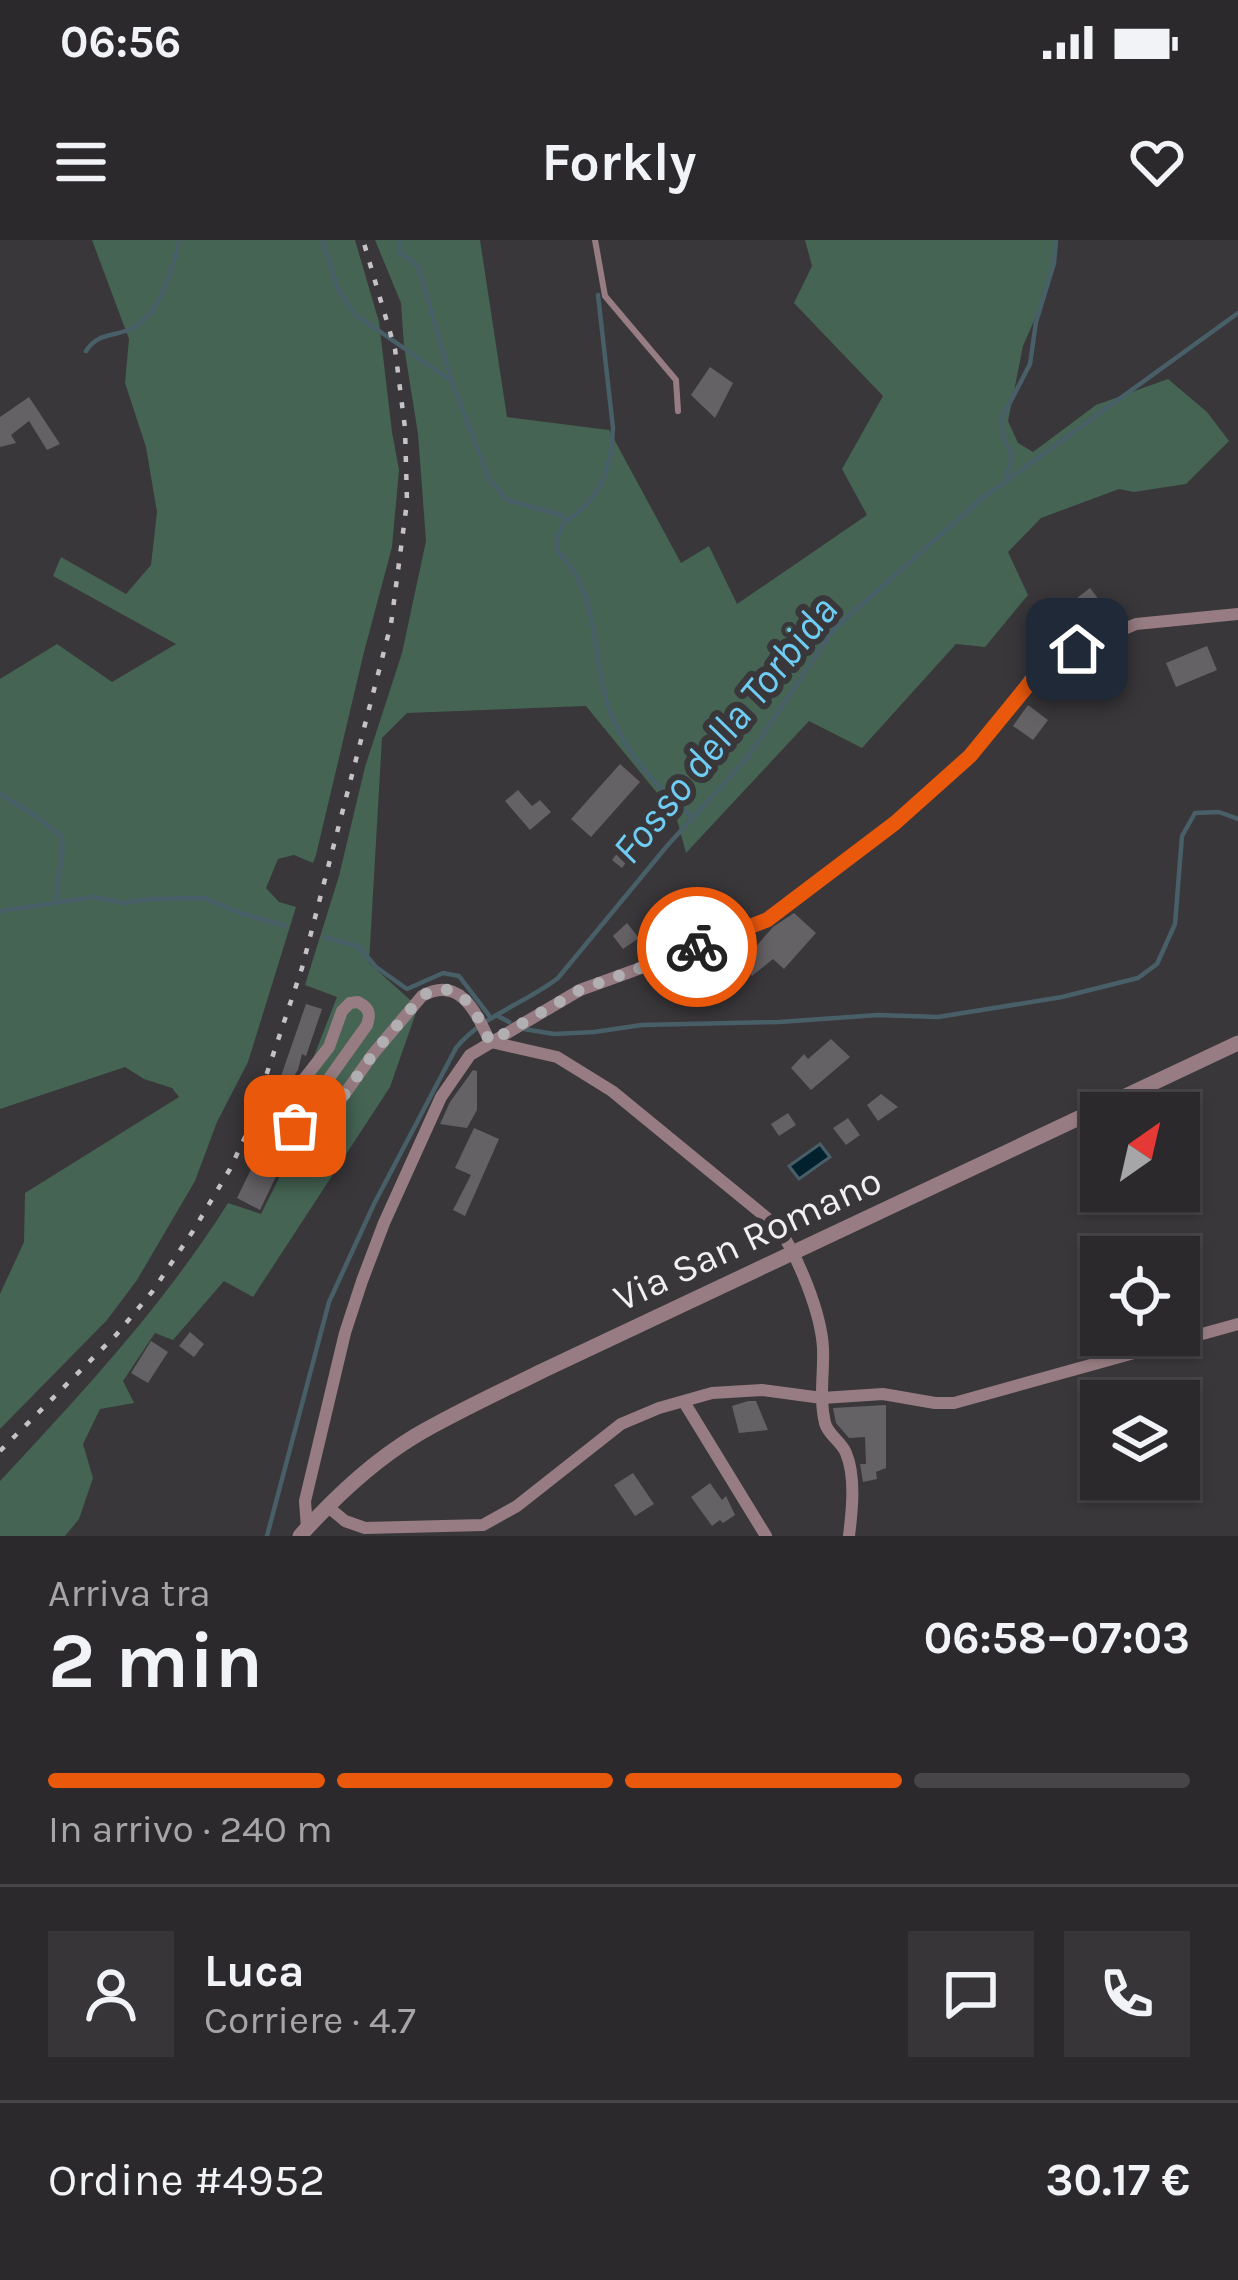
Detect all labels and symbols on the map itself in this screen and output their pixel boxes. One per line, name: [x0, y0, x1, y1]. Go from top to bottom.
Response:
water label: Fosso della Torbida: [602, 586, 848, 874]
pin: [1026, 598, 1128, 700]
courier: [637, 887, 757, 1007]
pin: [244, 1075, 346, 1177]
north arrow: [1080, 1092, 1200, 1212]
street label: Via San Romano: [606, 1157, 889, 1321]

